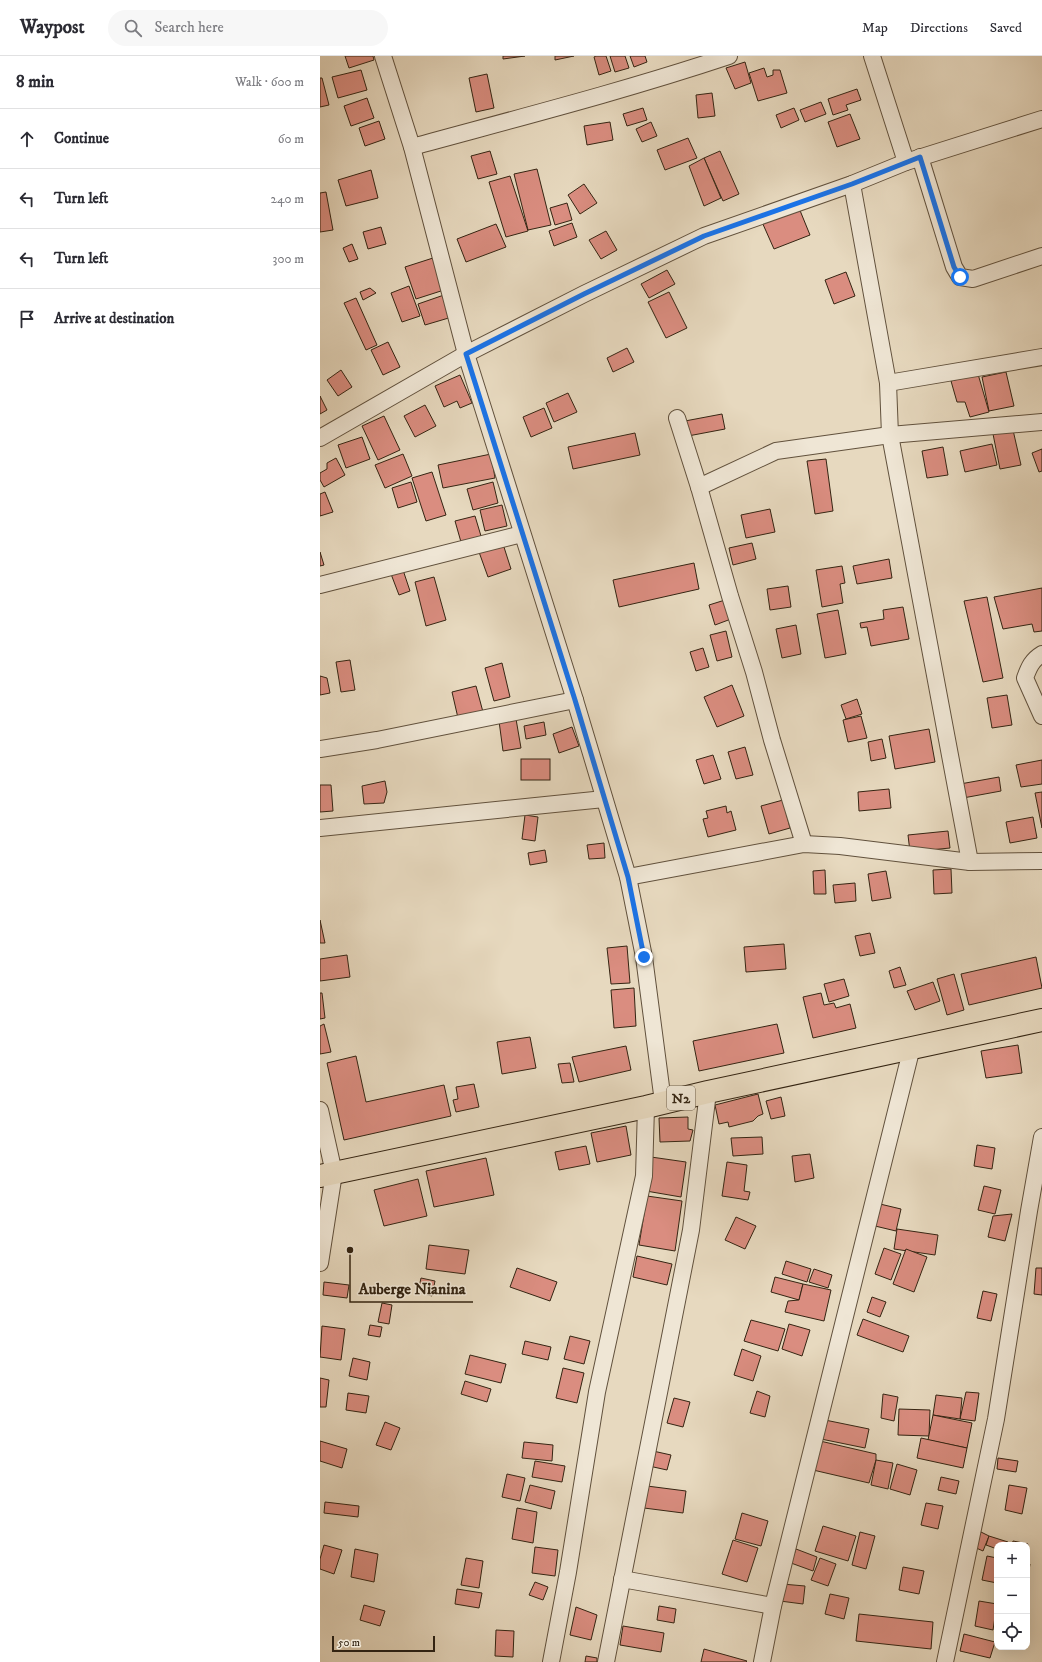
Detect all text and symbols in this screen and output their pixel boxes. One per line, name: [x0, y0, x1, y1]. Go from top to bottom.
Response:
search box: [108, 10, 388, 46]
text: Waypost: [20, 16, 84, 39]
icon: search: [122, 17, 144, 39]
text: Search here: [154, 18, 224, 37]
text: Map: [862, 19, 888, 37]
text: Directions: [910, 19, 968, 37]
text: Saved: [990, 19, 1022, 37]
text: 8 min: [16, 71, 54, 93]
text: Walk · 600 m: [235, 74, 304, 90]
icon: ahead: [16, 128, 38, 150]
text: Continue: [54, 129, 109, 148]
text: 60 m: [278, 131, 304, 147]
icon: left: [16, 188, 38, 210]
text: Turn left: [54, 189, 108, 208]
text: 240 m: [271, 191, 304, 207]
icon: left: [16, 248, 38, 270]
text: Turn left: [54, 249, 108, 268]
text: 300 m: [273, 251, 304, 267]
route start: [951, 268, 969, 286]
icon: arrive: [16, 308, 38, 330]
text: Arrive at destination: [54, 309, 174, 328]
route end: [635, 948, 653, 966]
road number: N2: [667, 1086, 695, 1110]
callout: Auberge Nianina: [350, 1274, 473, 1302]
text: Auberge Nianina: [357, 1279, 467, 1299]
map controls: [994, 1542, 1030, 1650]
button: +: [994, 1542, 1030, 1578]
button: −: [994, 1578, 1030, 1614]
button: locate: [994, 1614, 1030, 1650]
scale bar: [332, 1634, 435, 1653]
text: 50 m: [338, 1636, 360, 1650]

